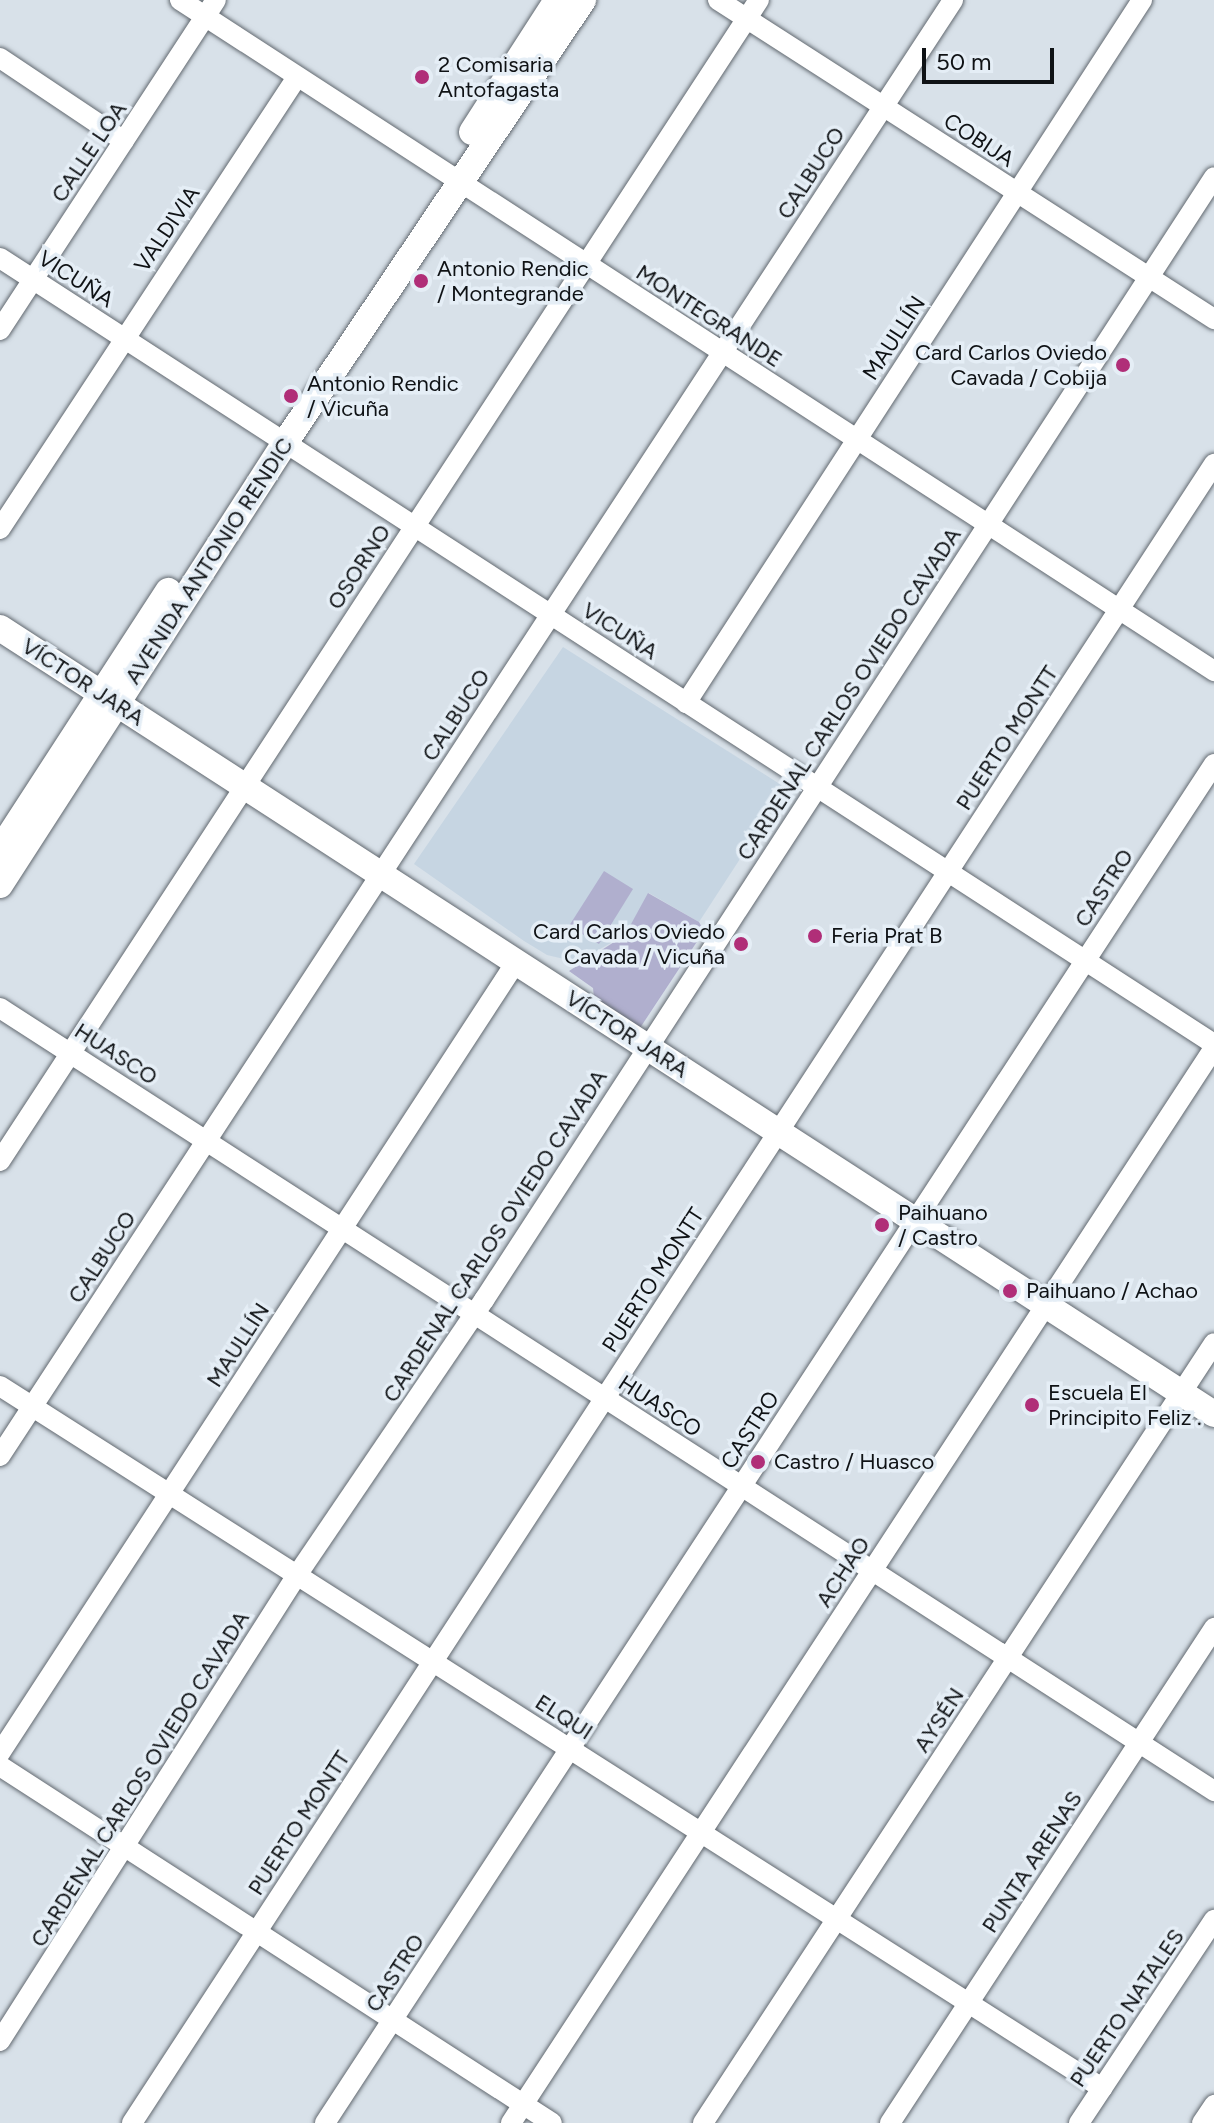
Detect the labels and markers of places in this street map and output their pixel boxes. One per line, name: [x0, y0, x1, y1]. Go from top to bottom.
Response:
place label: 2 Comisaria Antofagasta: [438, 51, 559, 102]
marker: 2 Comisaria Antofagasta: [413, 68, 431, 86]
place label: Antonio Rendic / Montegrande: [437, 255, 589, 306]
marker: Antonio Rendic / Montegrande: [412, 272, 430, 290]
place label: Card Carlos Oviedo Cavada / Cobija: [915, 339, 1107, 390]
marker: Card Carlos Oviedo Cavada / Cobija: [1114, 356, 1132, 374]
place label: Antonio Rendic / Vicuña: [307, 370, 459, 422]
marker: Antonio Rendic / Vicuña: [282, 387, 300, 405]
place label: Card Carlos Oviedo Cavada / Vicuña: [533, 918, 725, 970]
place label: Feria Prat B: [831, 923, 943, 949]
marker: Feria Prat B: [806, 927, 824, 945]
marker: Card Carlos Oviedo Cavada / Vicuña: [732, 935, 750, 953]
place label: Paihuano / Castro: [898, 1199, 988, 1250]
marker: Paihuano / Castro: [873, 1216, 891, 1234]
place label: Paihuano / Achao: [1026, 1278, 1198, 1304]
marker: Paihuano / Achao: [1001, 1282, 1019, 1300]
place label: Escuela El Principito Feliz .: [1048, 1379, 1202, 1430]
marker: Escuela El Principito Feliz .: [1023, 1396, 1041, 1414]
place label: Castro / Huasco: [774, 1449, 934, 1475]
marker: Castro / Huasco: [749, 1453, 767, 1471]

